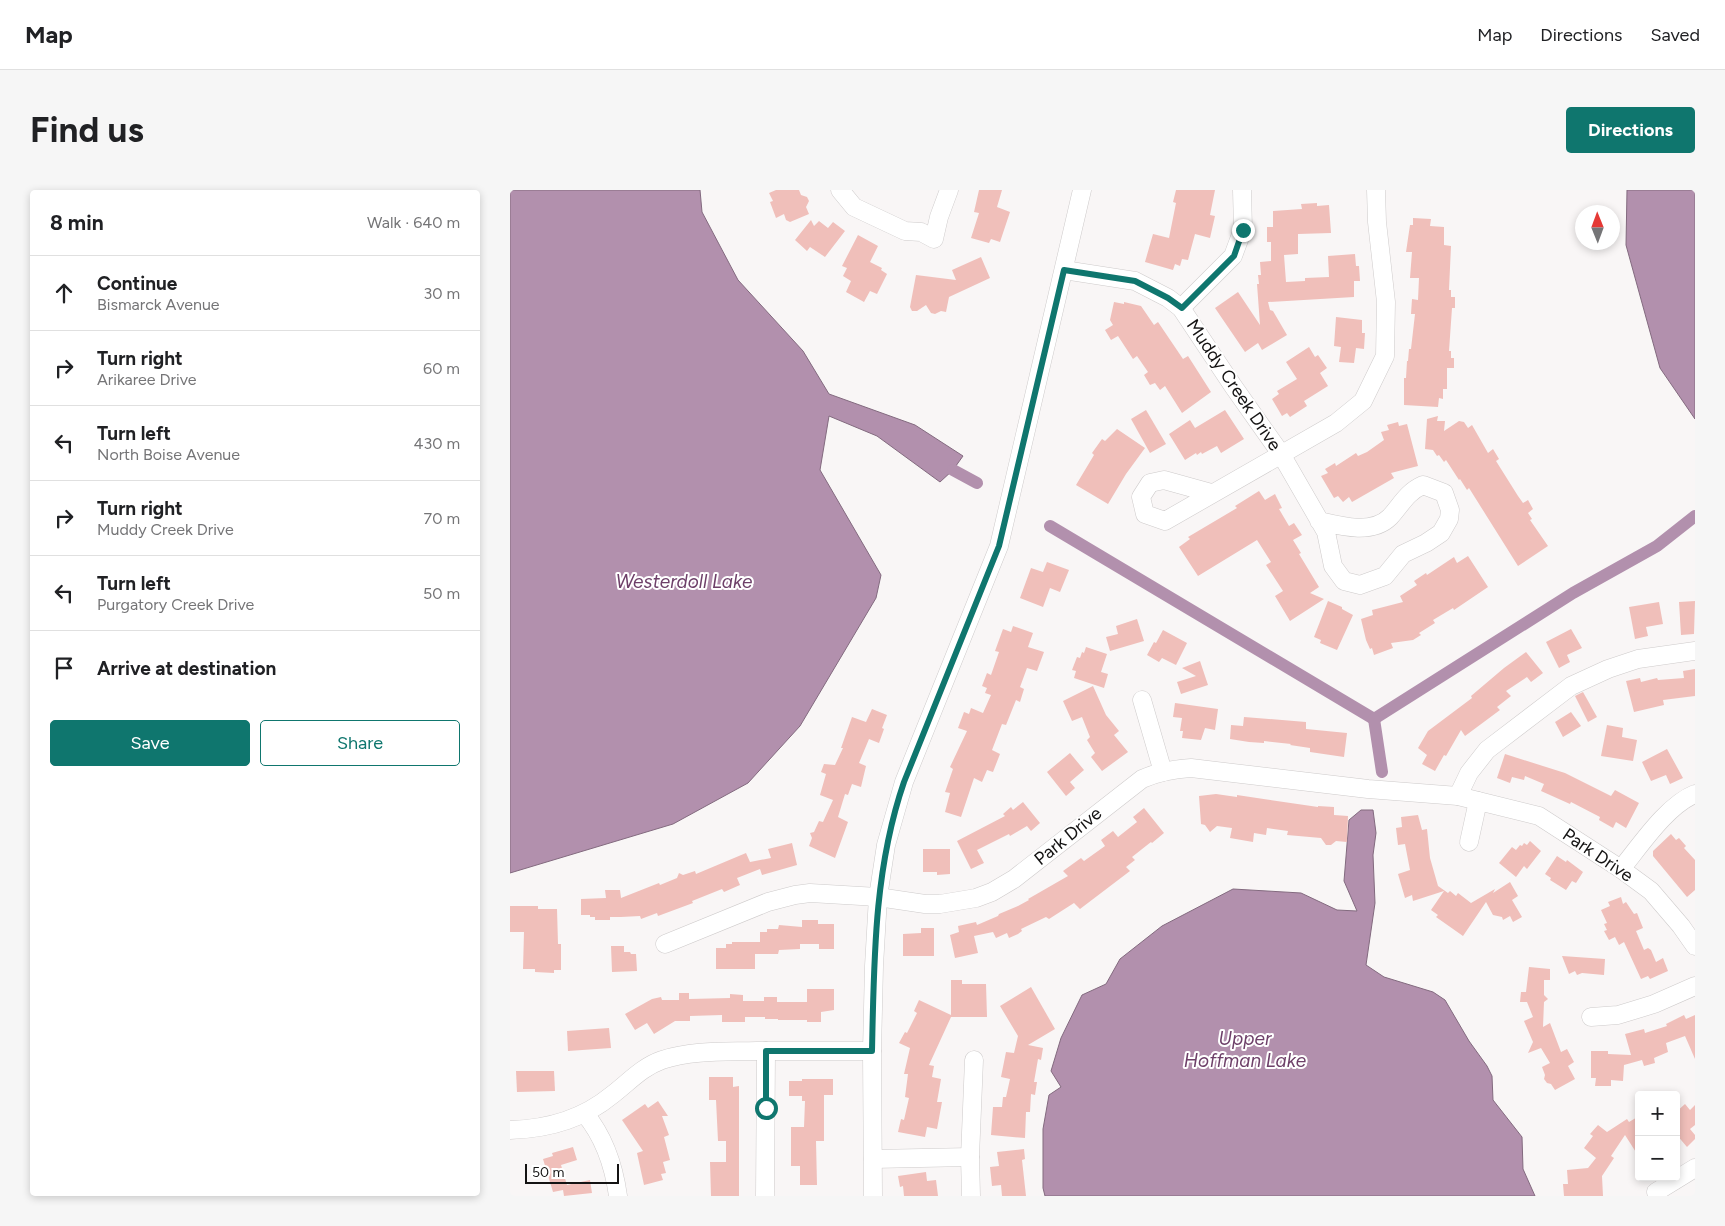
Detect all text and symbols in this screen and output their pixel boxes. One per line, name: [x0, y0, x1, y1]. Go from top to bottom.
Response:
text: Map: [25, 20, 73, 49]
text: Map: [1477, 24, 1512, 46]
text: Directions: [1540, 24, 1622, 46]
text: Saved: [1650, 24, 1700, 46]
button: Directions: [1566, 107, 1695, 153]
text: Find us: [30, 109, 144, 151]
north arrow: [1575, 205, 1620, 250]
text: 8 min: [50, 210, 104, 235]
text: Walk · 640 m: [367, 213, 460, 232]
route end: [1232, 219, 1255, 242]
text: Continue: [97, 272, 177, 295]
icon: ahead: [50, 279, 78, 307]
text: 30 m: [423, 284, 460, 303]
text: Bismarck Avenue: [97, 295, 220, 314]
street label: Muddy Creek Drive: [1182, 315, 1286, 455]
text: Turn right: [97, 347, 183, 370]
icon: right: [50, 354, 78, 382]
text: 60 m: [423, 359, 460, 378]
text: Arikaree Drive: [97, 370, 197, 389]
text: Turn left: [97, 422, 171, 445]
icon: left: [50, 429, 78, 457]
text: 430 m: [414, 434, 460, 453]
text: North Boise Avenue: [97, 445, 240, 464]
text: Turn right: [97, 497, 183, 520]
icon: right: [50, 504, 78, 532]
text: 70 m: [424, 509, 460, 528]
text: Muddy Creek Drive: [97, 520, 234, 539]
water label: Westerdoll Lake: [616, 570, 753, 593]
text: Turn left: [97, 572, 171, 595]
icon: left: [50, 579, 78, 607]
text: 50 m: [423, 584, 460, 603]
text: Purgatory Creek Drive: [97, 595, 254, 614]
icon: arrive: [50, 654, 78, 682]
text: Arrive at destination: [97, 657, 276, 680]
button: Save: [50, 720, 250, 766]
button: Share: [260, 720, 460, 766]
street label: Park Drive: [1030, 802, 1106, 870]
street label: Park Drive: [1559, 823, 1638, 887]
water label: Upper Hoffman Lake: [1184, 1027, 1307, 1072]
map controls: [1635, 1091, 1680, 1181]
button: +: [1635, 1091, 1680, 1136]
route start: [755, 1097, 778, 1120]
button: −: [1635, 1136, 1680, 1181]
scale bar: [525, 1161, 619, 1184]
text: 50 m: [532, 1164, 564, 1181]

